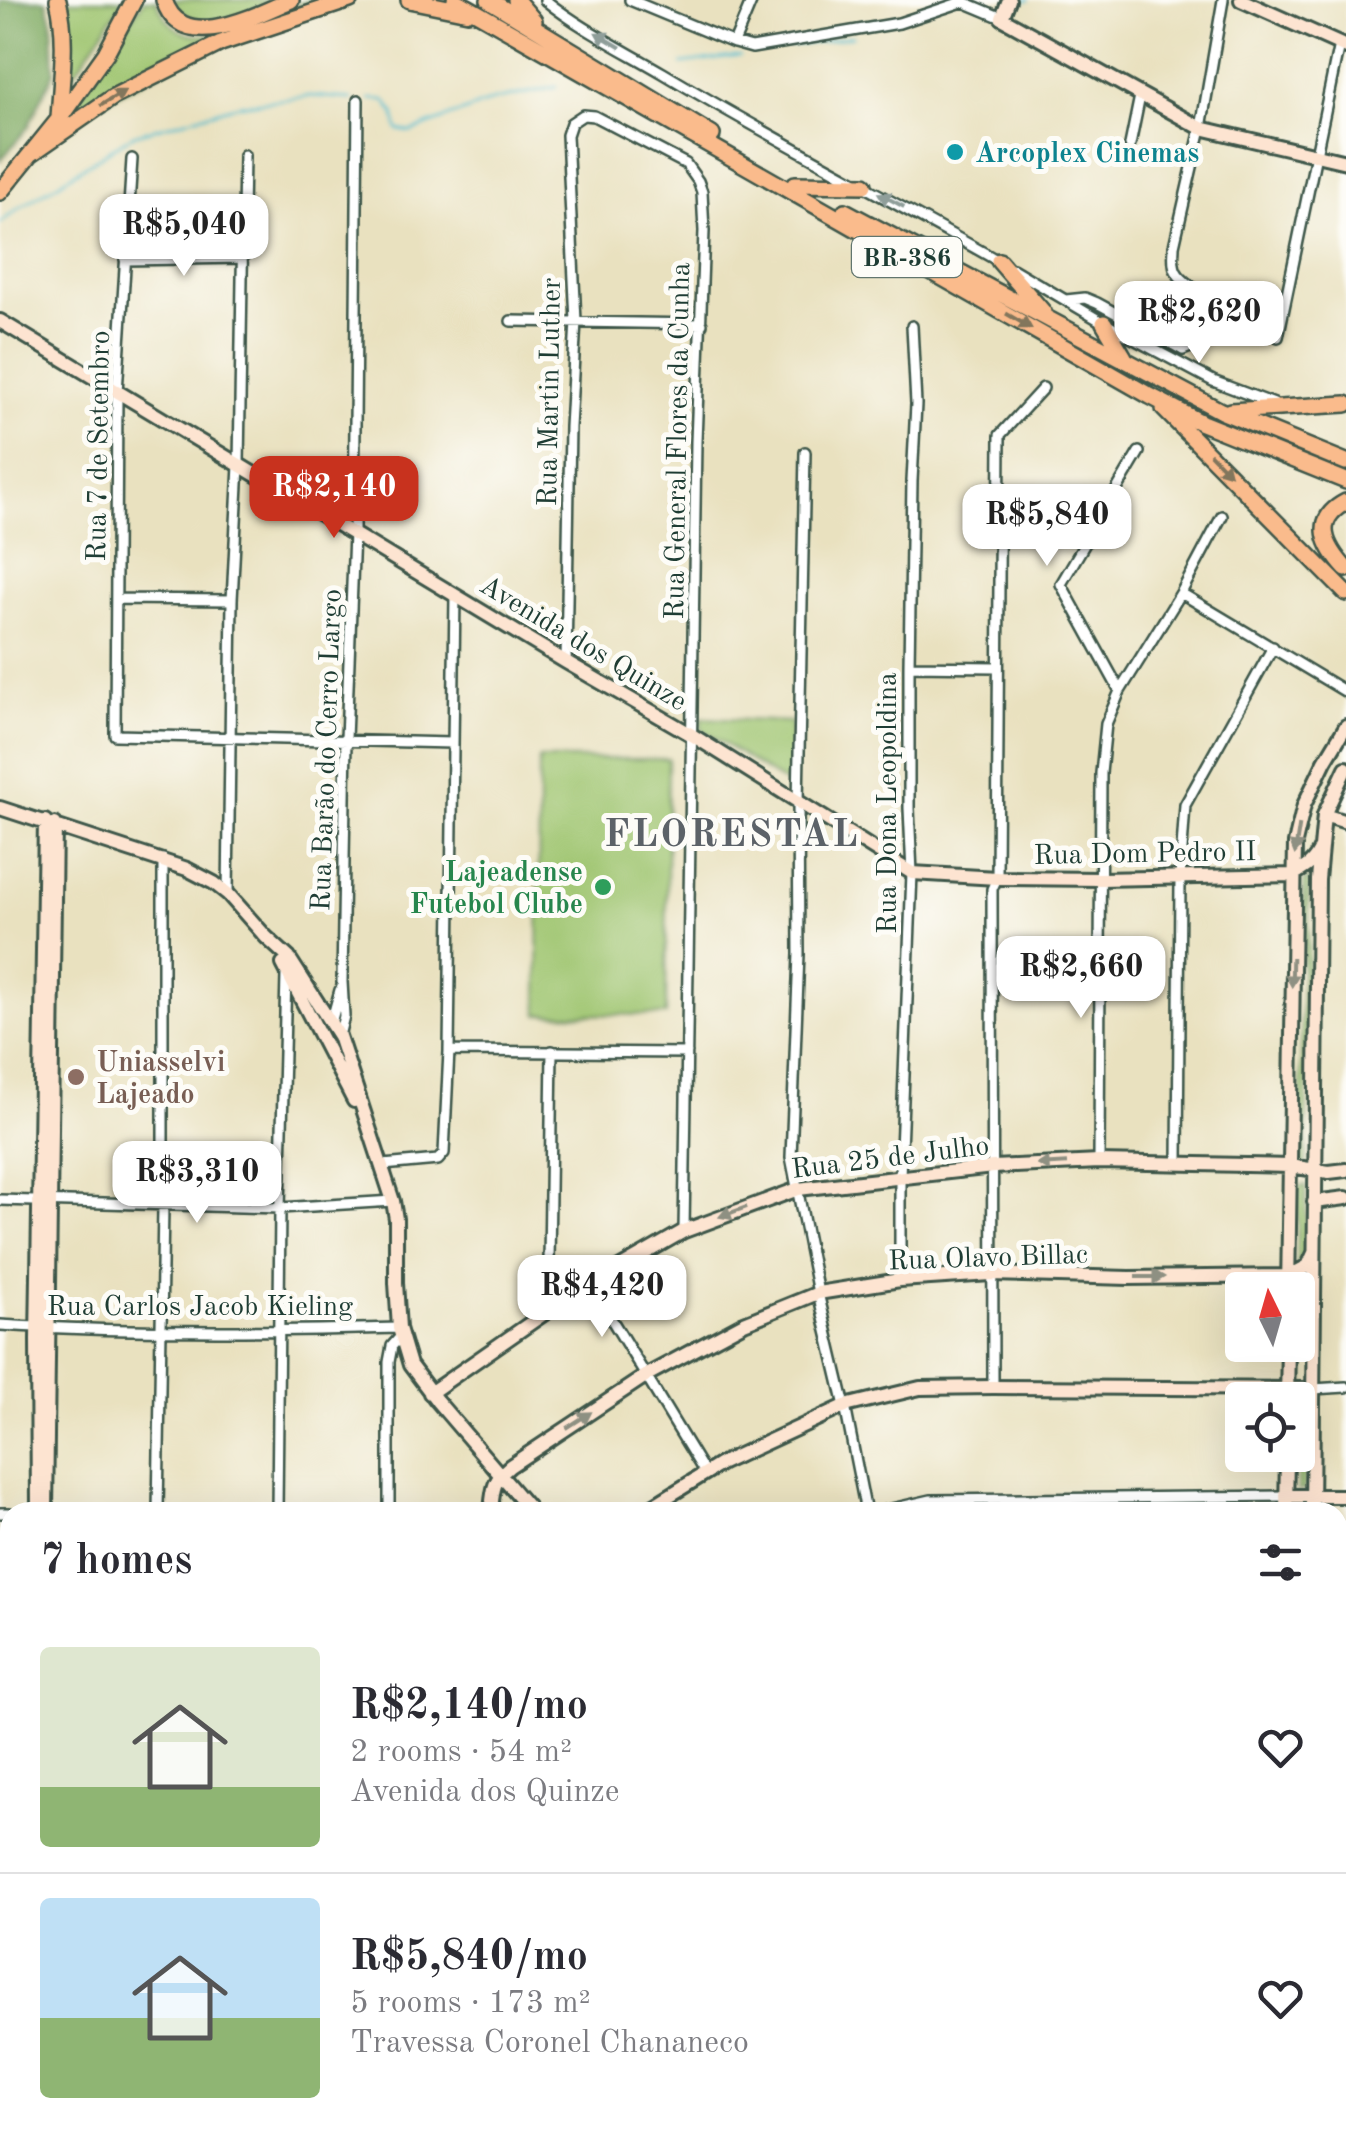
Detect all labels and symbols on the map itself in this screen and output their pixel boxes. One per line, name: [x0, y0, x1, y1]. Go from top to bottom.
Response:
one-way arrow: [594, 32, 622, 49]
one-way arrow: [99, 90, 127, 107]
marker: Arcoplex Cinemas: [944, 141, 966, 163]
place label: Arcoplex Cinemas: [975, 141, 1199, 169]
one-way arrow: [877, 191, 906, 208]
pin: R$5,040: [92, 194, 276, 279]
road number: BR-386: [852, 237, 962, 277]
street label: Rua General Flores da Cunha: [662, 262, 696, 620]
street label: Rua Martin Luther: [535, 277, 567, 507]
pin: R$2,620: [1107, 281, 1291, 366]
one-way arrow: [1004, 312, 1033, 329]
street label: Rua 7 de Setembro: [84, 330, 116, 562]
one-way arrow: [1208, 451, 1231, 475]
pin: R$2,140: [242, 456, 426, 541]
pin: R$5,840: [955, 484, 1139, 569]
street label: Avenida dos Quinze: [474, 572, 691, 717]
street label: Rua Barão do Cerro Largo: [308, 588, 348, 912]
street label: Rua Dona Leopoldina: [875, 672, 903, 934]
district label: FLORESTAL: [604, 817, 860, 855]
one-way arrow: [1289, 824, 1304, 856]
street label: Rua Dom Pedro II: [1033, 839, 1257, 871]
place label: Lajeadense Futebol Clube: [410, 860, 583, 920]
marker: Lajeadense Futebol Clube: [592, 876, 614, 898]
pin: R$2,660: [989, 936, 1173, 1021]
one-way arrow: [1284, 957, 1300, 989]
place label: Uniasselvi Lajeado: [96, 1050, 225, 1110]
marker: Uniasselvi Lajeado: [65, 1066, 87, 1088]
street label: Rua 25 de Julho: [790, 1133, 991, 1185]
pin: R$3,310: [105, 1141, 289, 1226]
one-way arrow: [1036, 1157, 1068, 1173]
one-way arrow: [717, 1205, 747, 1220]
street label: Rua Olavo Billac: [888, 1242, 1089, 1276]
pin: R$4,420: [510, 1255, 694, 1340]
one-way arrow: [1135, 1269, 1167, 1285]
north arrow: [1225, 1272, 1315, 1362]
street label: Rua Carlos Jacob Kieling: [47, 1294, 353, 1322]
one-way arrow: [565, 1411, 593, 1430]

